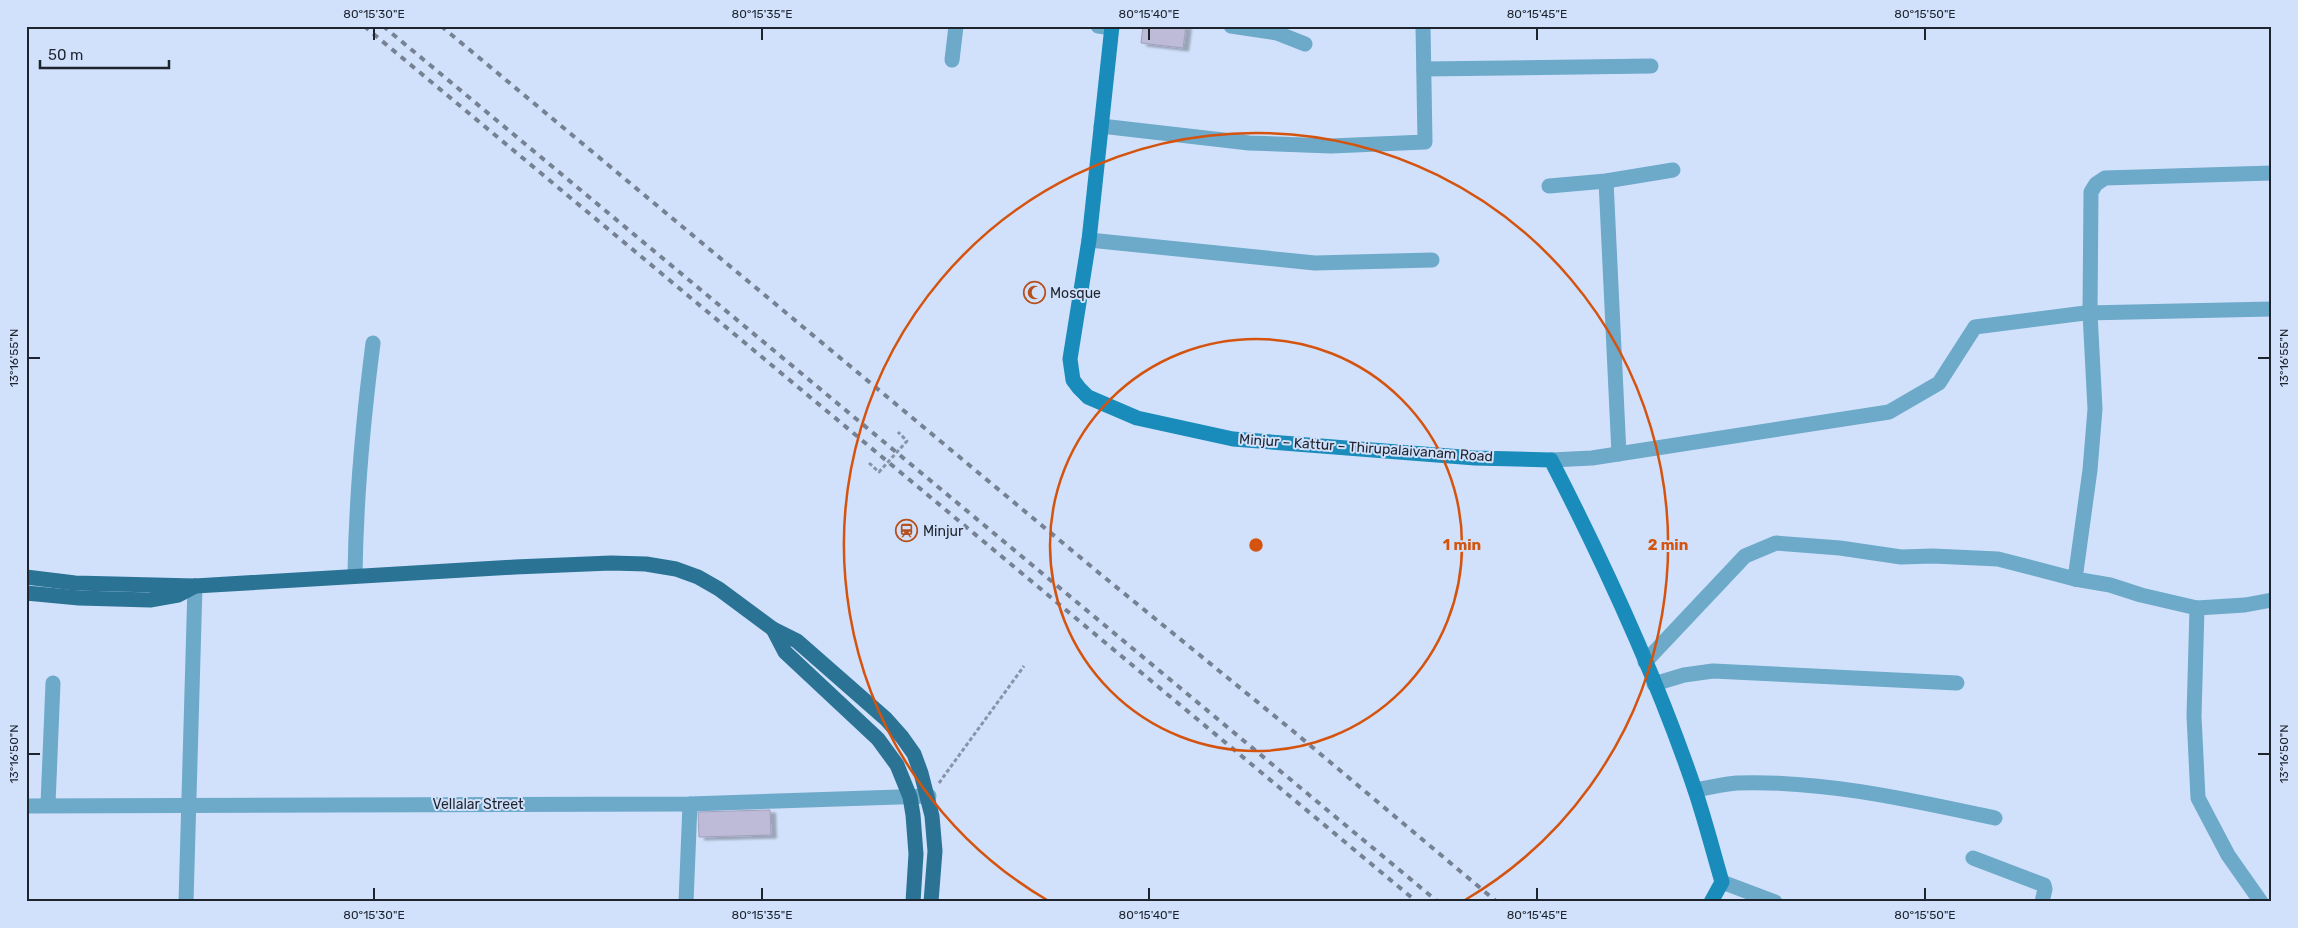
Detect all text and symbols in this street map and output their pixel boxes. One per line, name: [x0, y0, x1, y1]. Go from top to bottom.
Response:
text: 80°15'30"E: [343, 7, 405, 21]
text: 80°15'35"E: [732, 7, 792, 21]
text: 80°15'40"E: [1119, 7, 1180, 21]
text: 80°15'45"E: [1507, 7, 1567, 21]
text: 80°15'50"E: [1894, 7, 1956, 21]
scale bar: [40, 38, 169, 70]
text: 50 m: [48, 46, 83, 64]
mosque icon: Mosque: [1022, 281, 1046, 305]
place label: Mosque: [1050, 285, 1101, 302]
text: 13°16'55"N: [7, 329, 21, 387]
text: 13°16'55"N: [2277, 329, 2291, 387]
street label: Minjur – Kattur – Thirupalaivanam Road: [1239, 431, 1493, 465]
station icon: Minjur: [895, 519, 919, 543]
place label: Minjur: [923, 523, 964, 540]
centre of rings: [1247, 536, 1265, 554]
text: 1 min: [1443, 536, 1481, 554]
text: 2 min: [1648, 536, 1688, 554]
text: 13°16'50"N: [7, 724, 21, 784]
text: 13°16'50"N: [2277, 724, 2291, 784]
street label: Vellalar Street: [433, 796, 524, 813]
text: 80°15'30"E: [343, 908, 405, 922]
text: 80°15'35"E: [732, 908, 792, 922]
text: 80°15'40"E: [1119, 908, 1180, 922]
text: 80°15'45"E: [1507, 908, 1567, 922]
text: 80°15'50"E: [1894, 908, 1956, 922]

